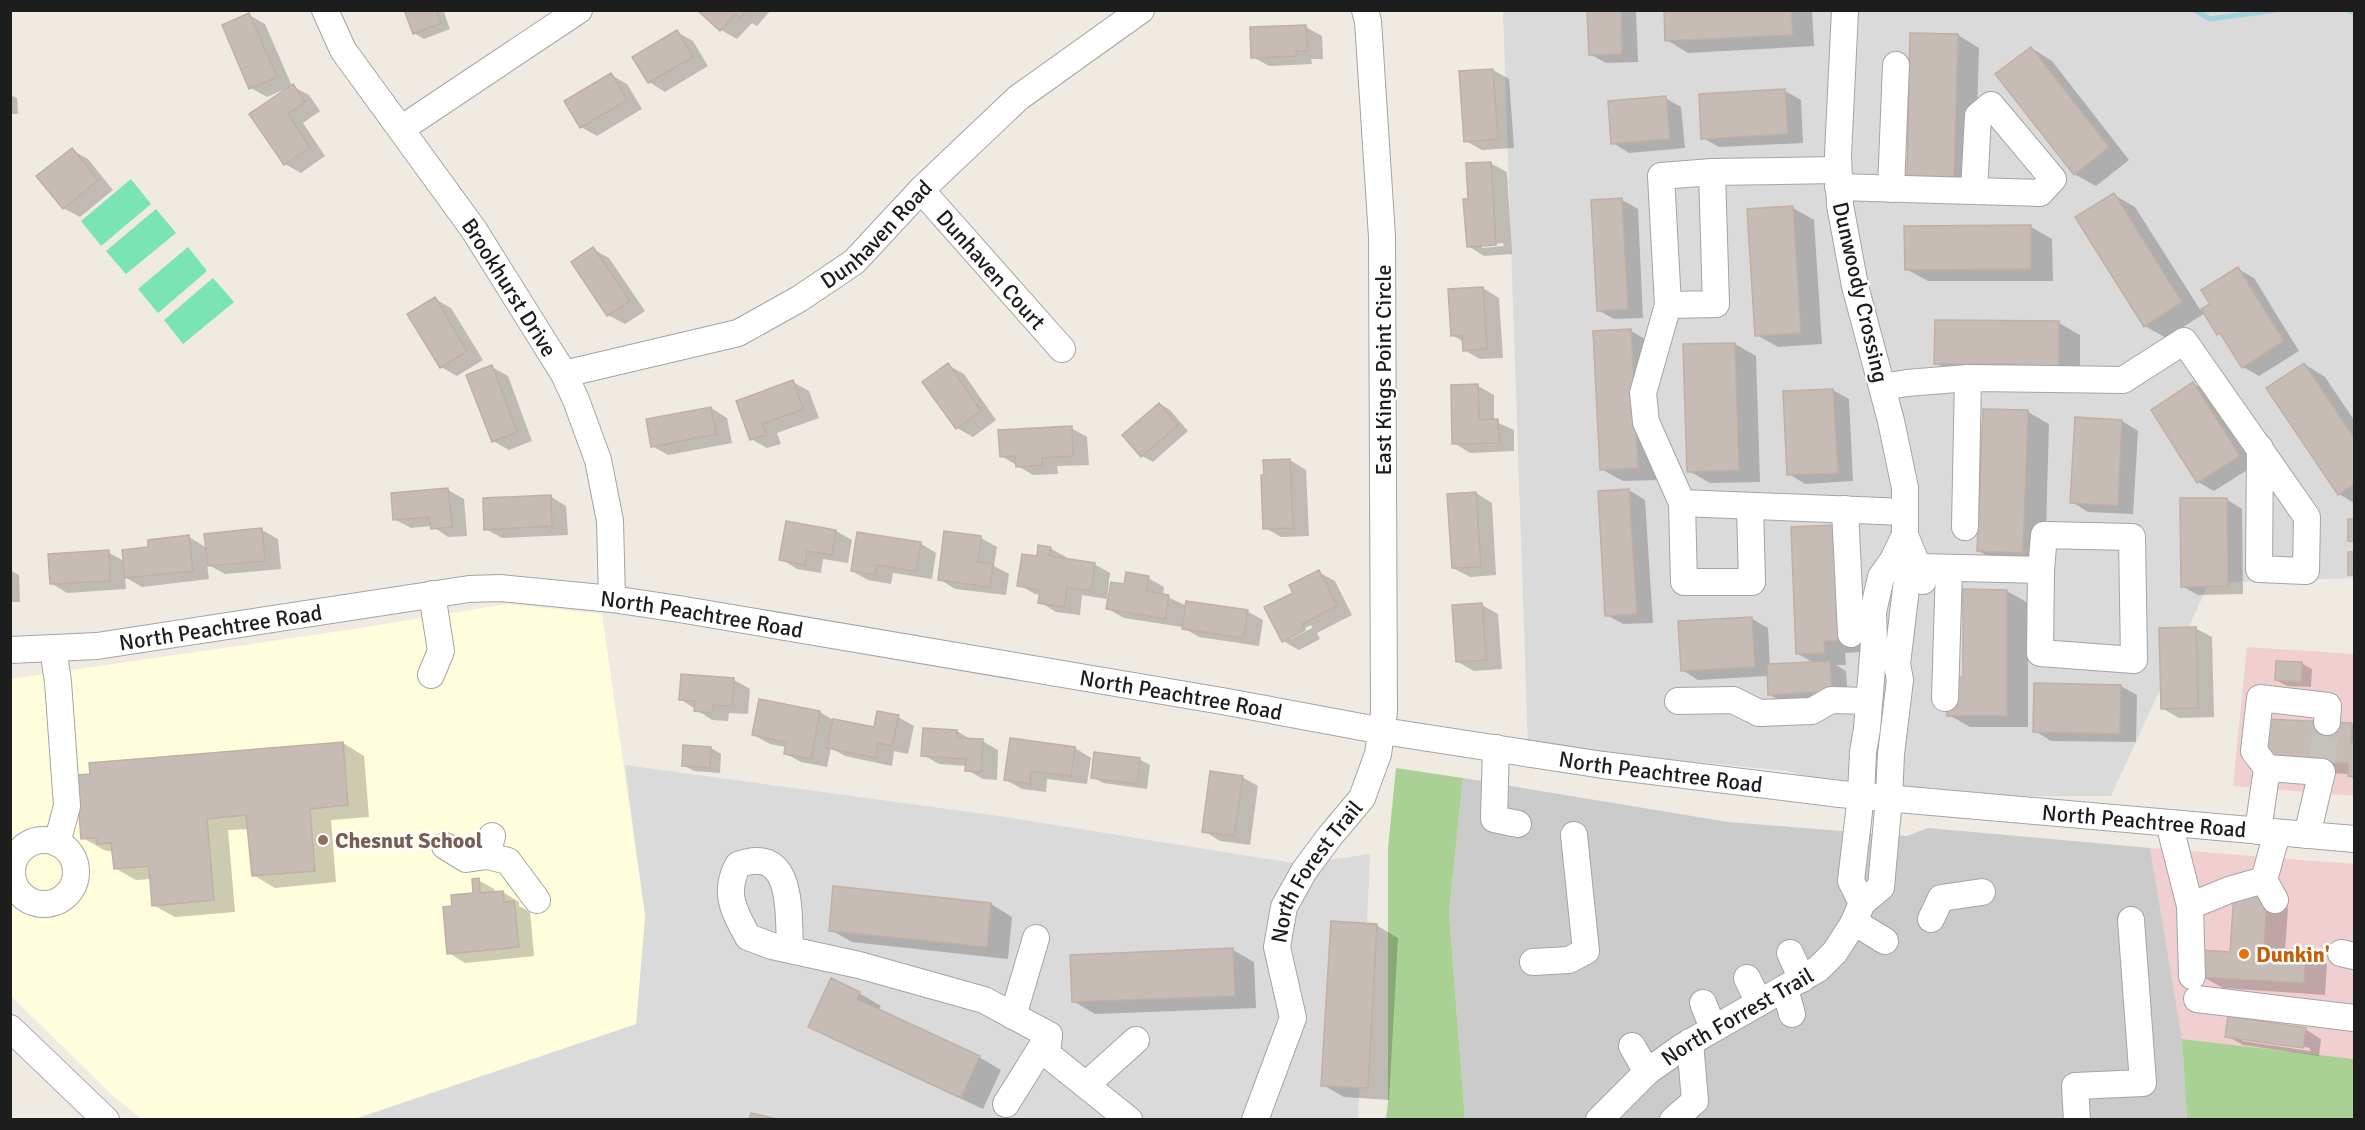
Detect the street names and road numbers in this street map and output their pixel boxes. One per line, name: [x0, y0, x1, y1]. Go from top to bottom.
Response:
street label: Dunhaven Road: [815, 174, 938, 295]
street label: Dunwoody Crossing: [1827, 199, 1894, 385]
street label: Dunhaven Court: [931, 204, 1052, 336]
street label: Brookhurst Drive: [456, 213, 563, 362]
street label: East Kings Point Circle: [1370, 264, 1397, 476]
street label: North Peachtree Road: [599, 585, 805, 644]
street label: North Peachtree Road: [117, 599, 324, 656]
street label: North Peachtree Road: [1078, 664, 1284, 726]
street label: North Peachtree Road: [1557, 745, 1764, 798]
street label: North Forest Trail: [1265, 795, 1368, 945]
street label: North Peachtree Road: [2041, 799, 2248, 844]
street label: North Forrest Trail: [1656, 962, 1818, 1072]

